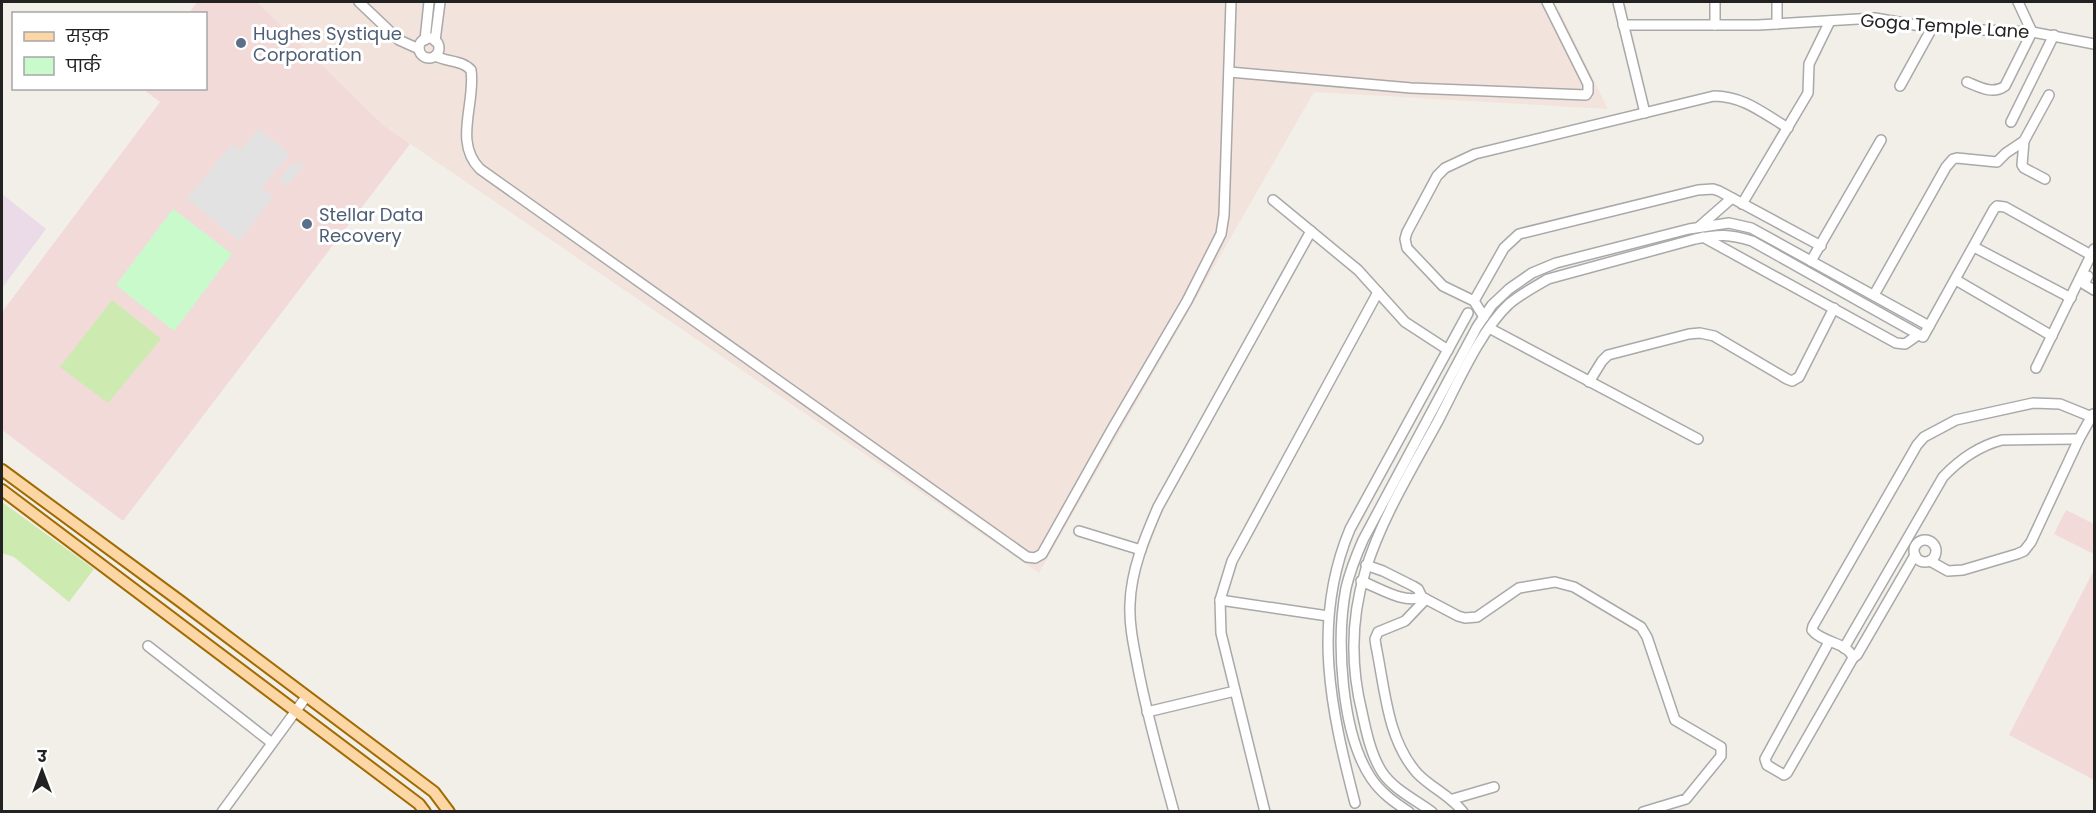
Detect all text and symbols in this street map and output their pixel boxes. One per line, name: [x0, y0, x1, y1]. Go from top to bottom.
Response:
street label: Goga Temple Lane: [1860, 8, 2030, 44]
legend: [12, 12, 207, 90]
place label: Hughes Systique Corporation: [253, 21, 402, 67]
text: सड़क: [65, 23, 110, 48]
marker: Hughes Systique Corporation: [234, 36, 248, 50]
text: पार्क: [65, 53, 102, 78]
place label: Stellar Data Recovery: [319, 202, 423, 248]
marker: Stellar Data Recovery: [300, 217, 314, 231]
north arrow: [12, 741, 72, 801]
text: उ: [36, 745, 47, 768]

